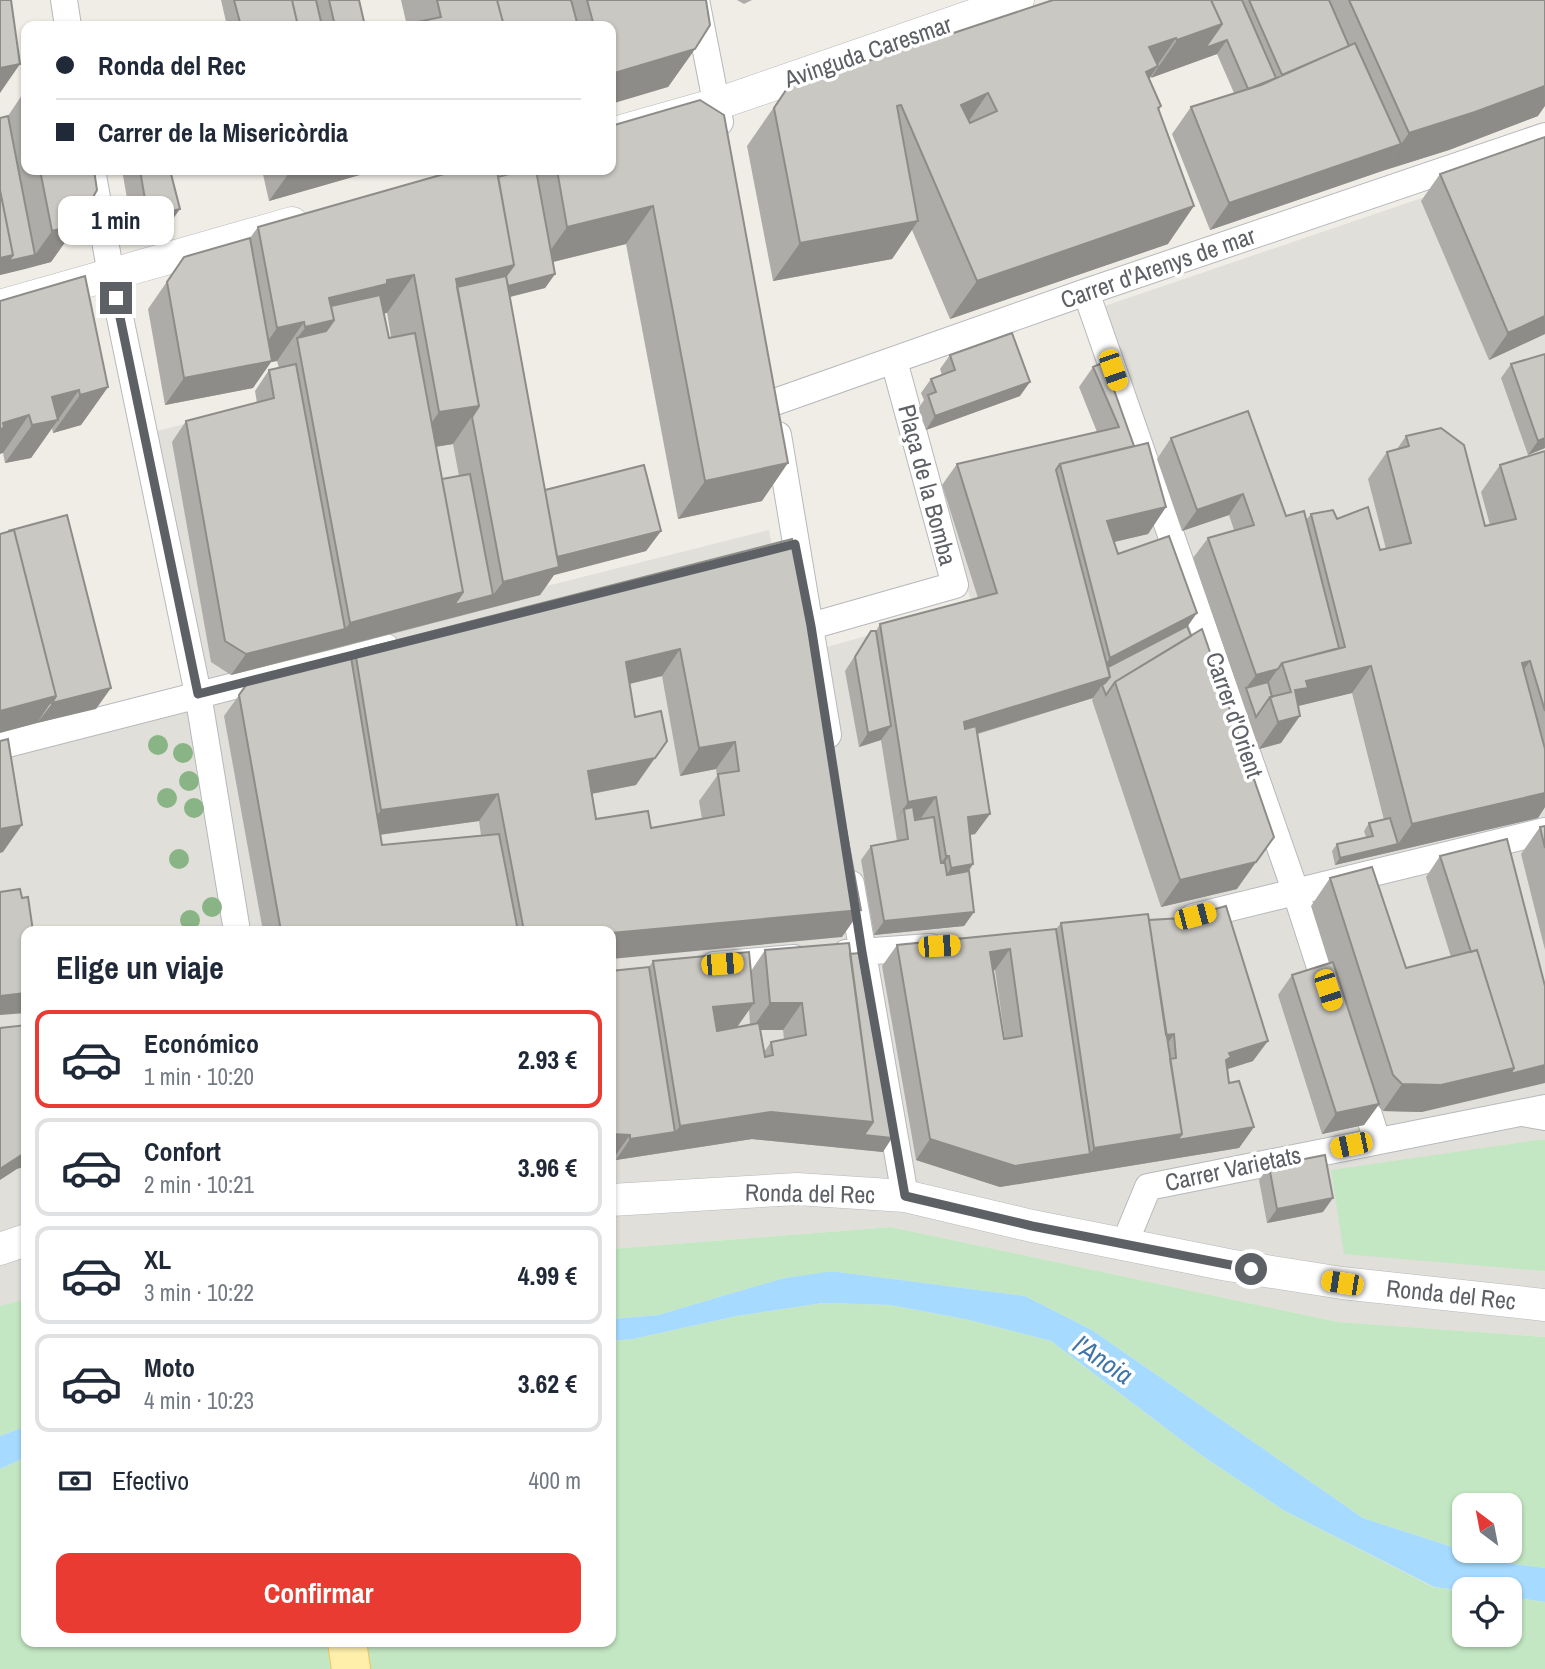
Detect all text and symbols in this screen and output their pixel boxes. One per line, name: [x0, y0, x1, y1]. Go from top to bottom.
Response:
street label: Avinguda Caresmar: [779, 7, 956, 95]
text: Ronda del Rec: [98, 48, 246, 83]
text: Carrer de la Misericòrdia: [98, 115, 348, 150]
callout: 1 min: [58, 196, 174, 246]
text: 1 min: [91, 205, 141, 236]
street label: Carrer d'Arenys de mar: [1056, 219, 1260, 315]
route end: [100, 282, 132, 314]
car: [1097, 347, 1130, 393]
street label: Plaça de la Bomba: [891, 401, 965, 569]
street label: Carrer d'Orient: [1199, 648, 1272, 782]
car: [1172, 900, 1219, 932]
car: [918, 934, 961, 958]
text: Elige un viaje: [56, 946, 224, 989]
car: [701, 952, 744, 976]
car: [1312, 967, 1345, 1013]
text: Económico: [144, 1026, 259, 1061]
icon: car: [60, 1028, 123, 1091]
text: 2.93 €: [518, 1042, 577, 1077]
text: 1 min · 10:20: [144, 1061, 254, 1092]
car: [1329, 1130, 1374, 1160]
text: Confort: [144, 1134, 221, 1169]
icon: car: [60, 1136, 123, 1199]
street label: Carrer Varietats: [1162, 1138, 1304, 1198]
text: 3.96 €: [518, 1150, 577, 1185]
text: 2 min · 10:21: [144, 1169, 254, 1200]
street label: Ronda del Rec: [745, 1176, 876, 1210]
text: XL: [144, 1242, 171, 1277]
icon: car: [60, 1244, 123, 1307]
route start: [1235, 1253, 1267, 1285]
text: 4.99 €: [518, 1258, 577, 1293]
car: [1320, 1269, 1365, 1297]
street label: Ronda del Rec: [1385, 1271, 1518, 1317]
text: 3 min · 10:22: [144, 1277, 254, 1308]
water label: l'Anoia: [1067, 1327, 1140, 1392]
text: Moto: [144, 1350, 195, 1385]
icon: car: [60, 1352, 123, 1415]
text: 3.62 €: [518, 1366, 577, 1401]
text: 4 min · 10:23: [144, 1385, 254, 1416]
icon: cash: [56, 1462, 94, 1500]
text: Efectivo: [112, 1463, 189, 1498]
text: 400 m: [529, 1465, 581, 1496]
north arrow: [1452, 1493, 1522, 1563]
map controls: [1452, 1493, 1522, 1647]
button: Confirmar: [56, 1553, 581, 1633]
button: locate: [1452, 1577, 1522, 1647]

